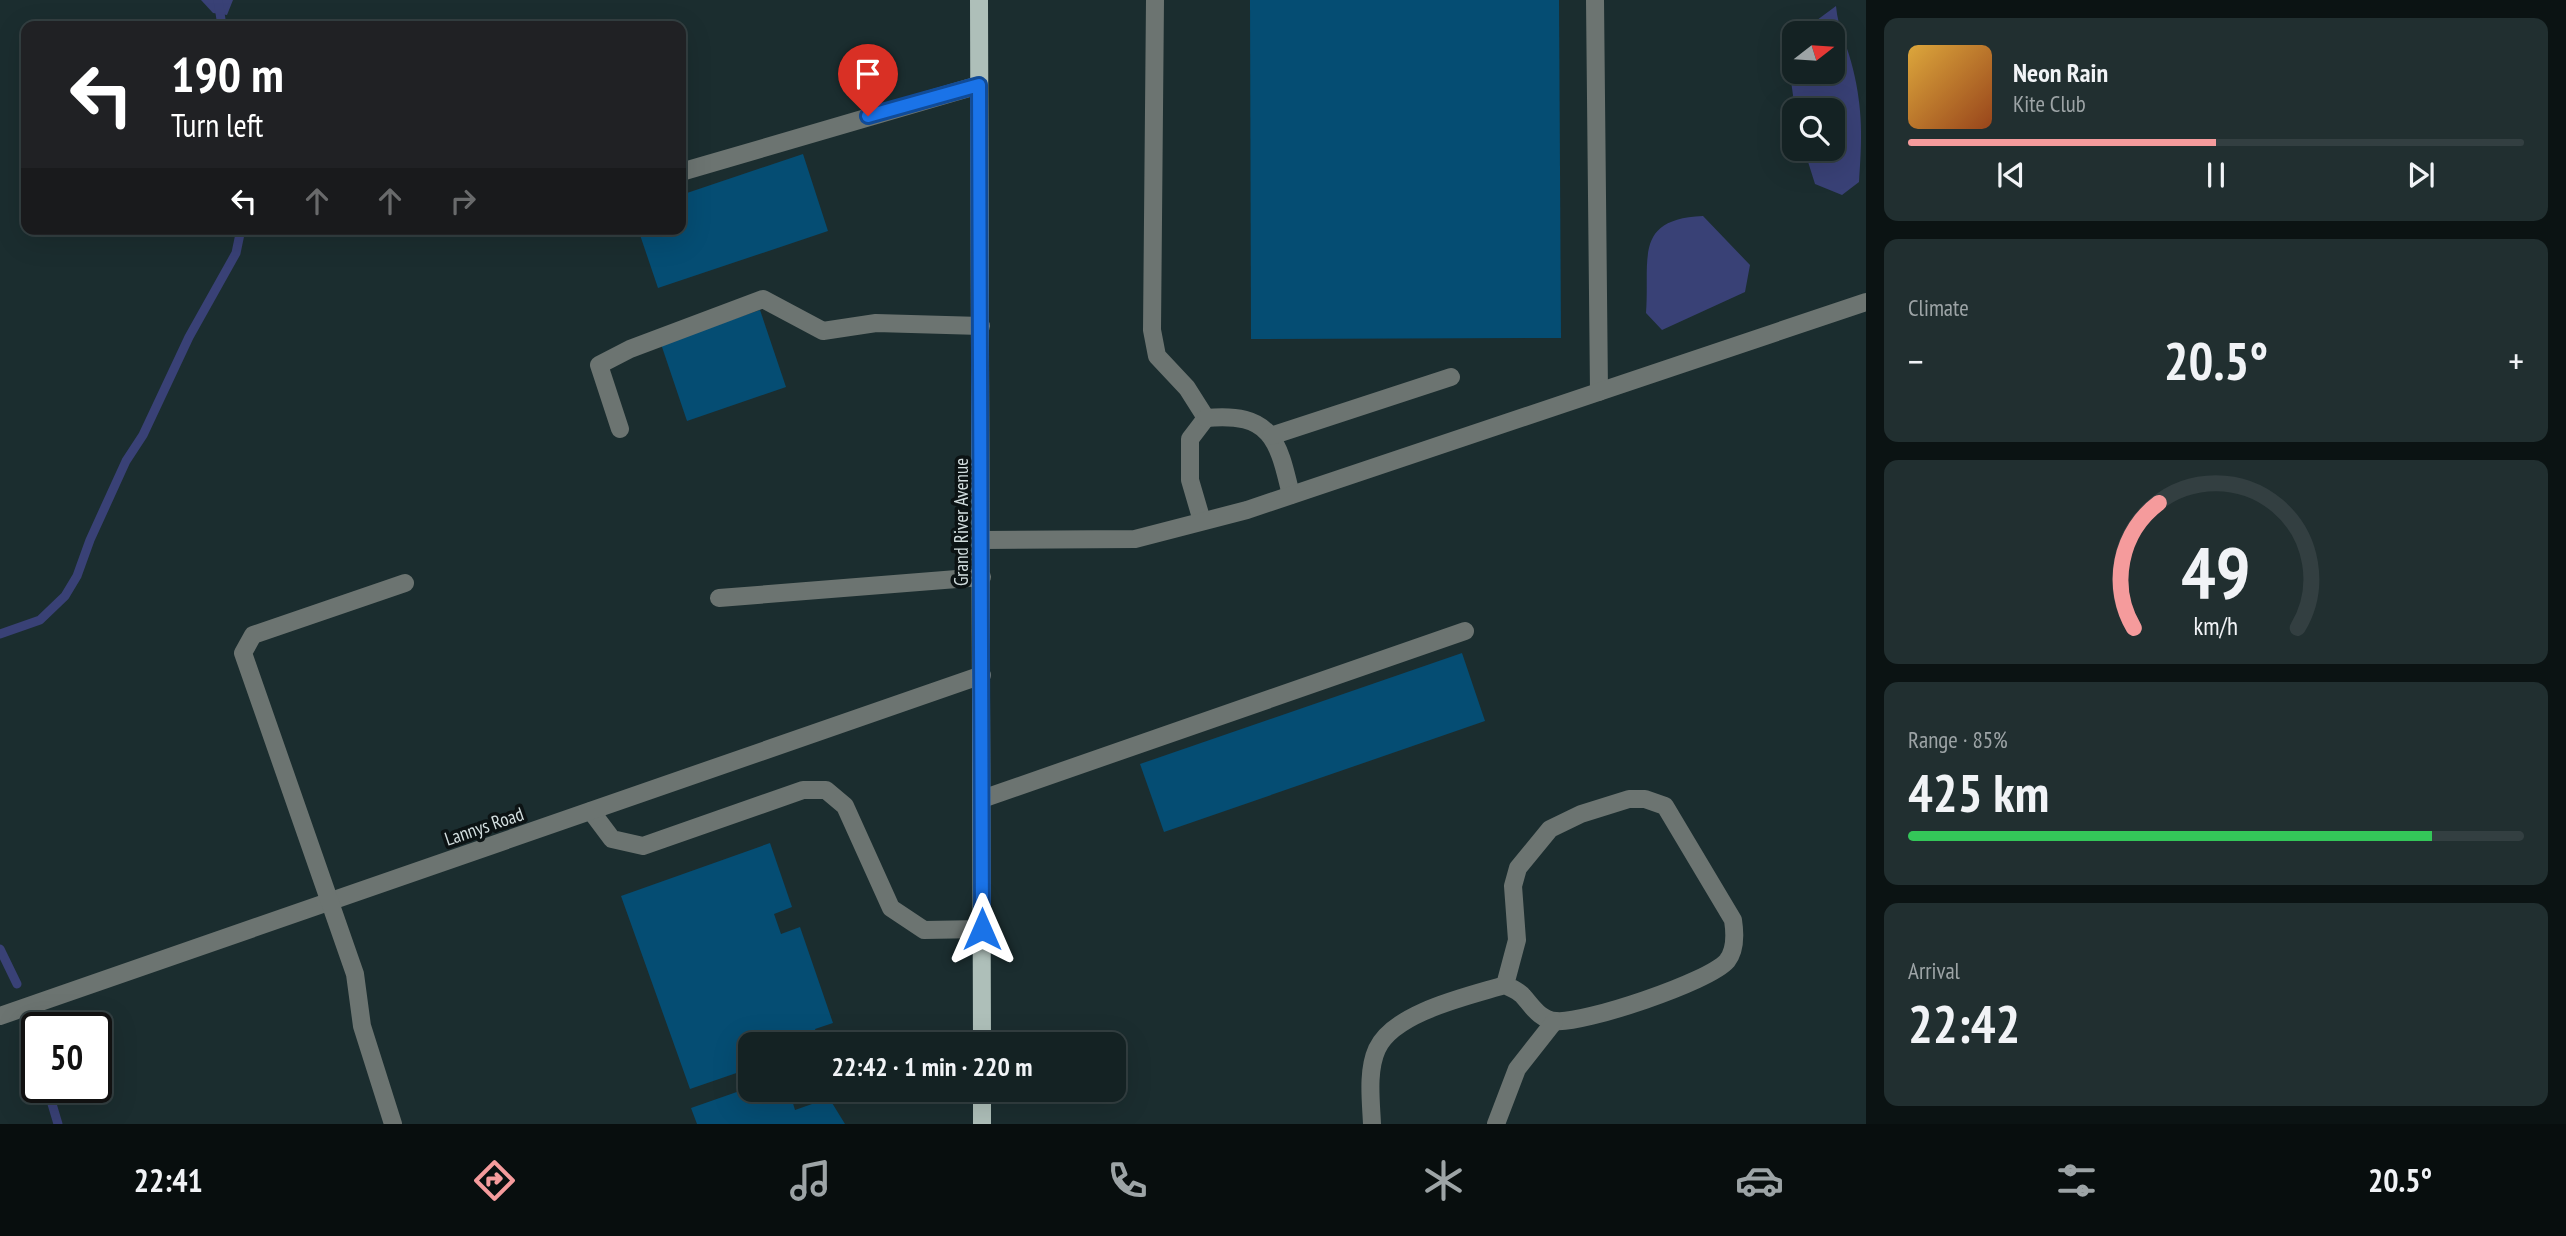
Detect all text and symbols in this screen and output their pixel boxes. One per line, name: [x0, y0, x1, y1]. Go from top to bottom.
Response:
north arrow: [1782, 21, 1844, 84]
map controls: [1782, 21, 1845, 161]
text: 190 m: [171, 42, 284, 106]
pin: [838, 44, 898, 116]
icon: left: [56, 49, 147, 140]
icon: arrive: [849, 55, 887, 93]
text: Neon Rain: [2013, 56, 2108, 89]
text: Kite Club: [2013, 89, 2086, 118]
button: search: [1782, 98, 1845, 161]
text: Turn left: [171, 104, 263, 146]
icon: previous: [1992, 156, 2030, 194]
icon: pause: [2197, 156, 2235, 194]
icon: next: [2402, 156, 2440, 194]
icon: left: [225, 182, 263, 220]
icon: ahead: [298, 182, 336, 220]
icon: ahead: [371, 182, 409, 220]
icon: right: [444, 182, 482, 220]
text: Climate: [1908, 293, 1969, 322]
text: 20.5°: [2164, 327, 2268, 394]
text: −: [1908, 336, 1924, 385]
text: +: [2508, 336, 2524, 385]
street label: Grand River Avenue: [949, 458, 973, 586]
text: 49: [2181, 524, 2251, 618]
text: km/h: [2194, 610, 2238, 642]
text: Range · 85%: [1908, 725, 2008, 754]
text: 425 km: [1908, 759, 2049, 826]
street label: Lannys Road: [441, 801, 527, 851]
position arrow: [945, 892, 1019, 966]
text: Arrival: [1908, 956, 1960, 985]
text: 22:42: [1908, 990, 2020, 1057]
speed limit sign: 50: [21, 1012, 112, 1103]
text: 22:42 · 1 min · 220 m: [832, 1050, 1032, 1083]
icon: directions: [470, 1156, 519, 1205]
icon: music: [786, 1156, 835, 1205]
icon: phone: [1103, 1156, 1152, 1205]
icon: climate: [1419, 1156, 1468, 1205]
icon: car: [1735, 1156, 1784, 1205]
icon: filters: [2052, 1156, 2101, 1205]
text: 22:41: [134, 1159, 203, 1201]
text: 20.5°: [2368, 1159, 2432, 1201]

